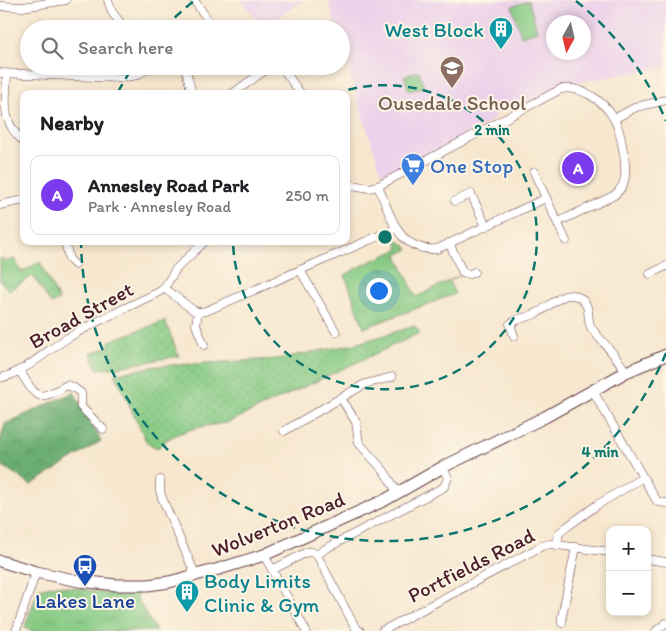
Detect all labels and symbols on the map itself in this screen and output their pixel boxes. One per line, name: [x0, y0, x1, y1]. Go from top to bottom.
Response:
north arrow: [546, 15, 591, 60]
building icon: West Block: [488, 16, 514, 50]
place label: West Block: [384, 17, 484, 42]
school or university icon: Ousedale School: [439, 55, 465, 89]
place label: Ousedale School: [378, 90, 526, 115]
text: 2 min: [474, 121, 511, 139]
pin: A: [562, 149, 594, 187]
supermarket icon: One Stop: [400, 152, 426, 186]
place label: One Stop: [430, 153, 513, 178]
centre of rings: [376, 228, 394, 246]
street label: Broad Street: [25, 276, 137, 354]
your location: [366, 278, 392, 304]
text: 4 min: [582, 443, 619, 461]
street label: Wolverton Road: [208, 486, 349, 562]
street label: Portfields Road: [403, 522, 539, 608]
bus stop icon: Lakes Lane: [72, 553, 98, 587]
place label: Body Limits Clinic & Gym: [204, 568, 320, 617]
building icon: Body Limits Clinic & Gym: [174, 579, 200, 613]
place label: Lakes Lane: [35, 588, 135, 613]

